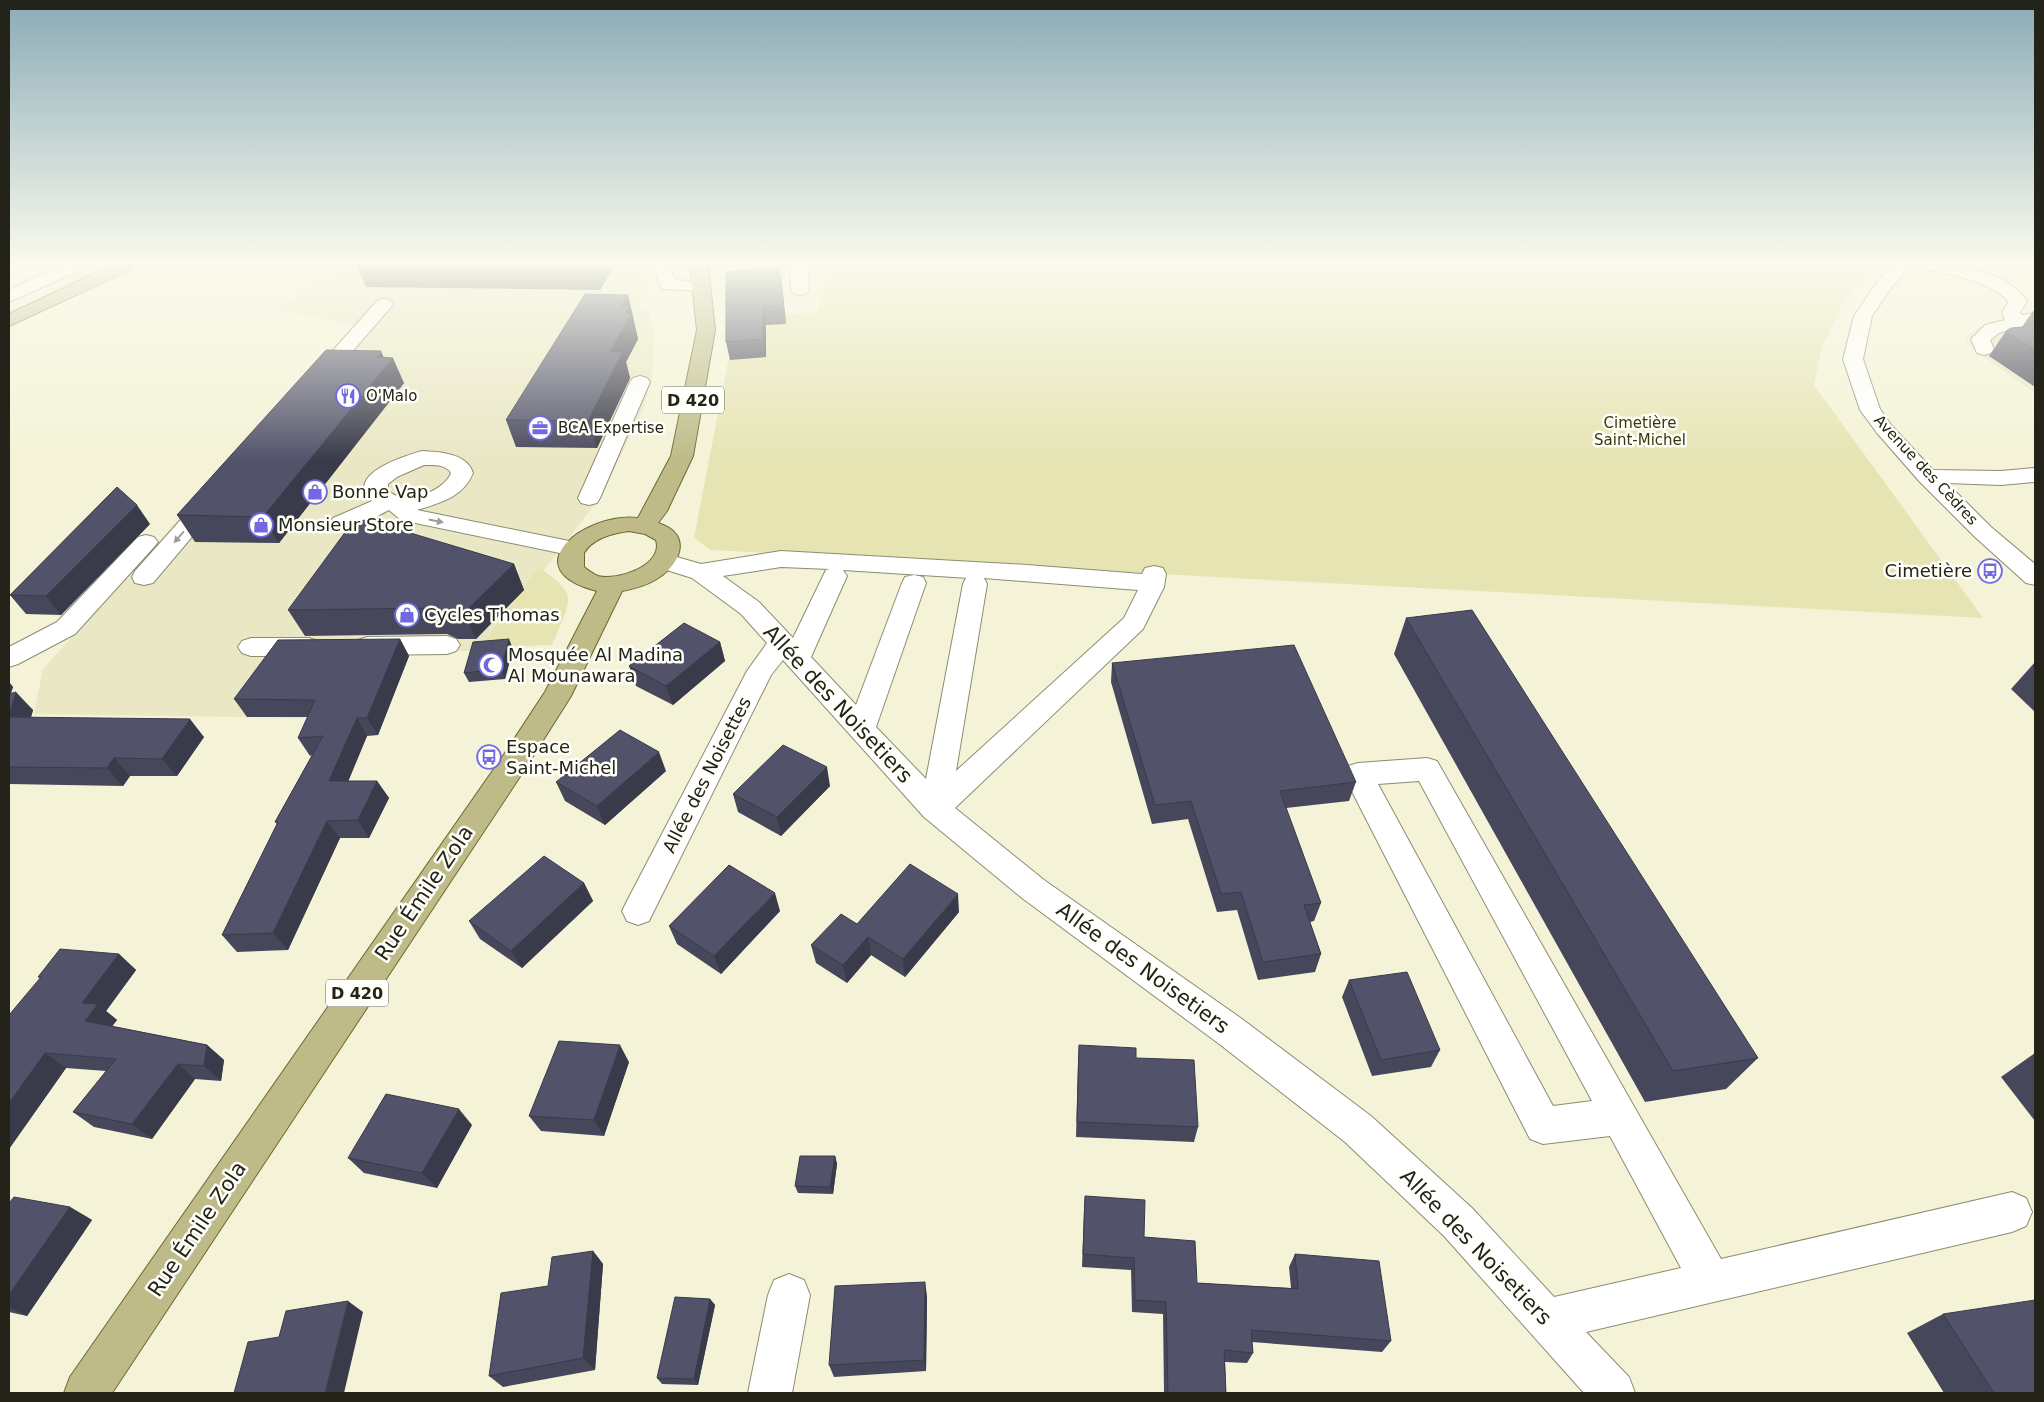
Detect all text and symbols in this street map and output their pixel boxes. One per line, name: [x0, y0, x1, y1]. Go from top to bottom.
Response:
restaurant icon: O'Malo: [335, 383, 361, 409]
road number: D 420: [662, 386, 724, 414]
place label: O'Malo: [366, 387, 417, 405]
street label: Avenue des Cèdres: [1870, 411, 1982, 529]
park label: Cimetière Saint-Michel: [1594, 414, 1686, 449]
office icon: BCA Expertise: [527, 415, 553, 441]
place label: BCA Expertise: [558, 419, 664, 437]
shop icon: Bonne Vap: [302, 479, 328, 505]
place label: Bonne Vap: [332, 481, 428, 502]
shop icon: Monsieur Store: [248, 512, 274, 538]
place label: Monsieur Store: [278, 514, 414, 535]
one-way arrow: [429, 517, 445, 525]
one-way arrow: [173, 530, 185, 542]
bus stop icon: Cimetière: [1977, 558, 2003, 584]
place label: Cimetière: [1885, 560, 1972, 581]
shop icon: Cycles Thomas: [394, 602, 420, 628]
place label: Cycles Thomas: [424, 604, 560, 625]
street label: Allée des Noisetiers: [759, 620, 917, 788]
place label: Mosquée Al Madina Al Mounawara: [508, 644, 683, 686]
mosque icon: Mosquée Al Madina Al Mounawara: [478, 652, 504, 678]
street label: Allée des Noisettes: [658, 693, 755, 856]
place label: Espace Saint-Michel: [506, 736, 616, 778]
bus stop icon: Espace Saint-Michel: [476, 744, 502, 770]
street label: Rue Émile Zola: [369, 820, 478, 965]
street label: Allée des Noisetiers: [1052, 897, 1234, 1039]
road number: D 420: [326, 980, 388, 1006]
street label: Rue Émile Zola: [142, 1156, 251, 1301]
street label: Allée des Noisetiers: [1395, 1164, 1557, 1330]

